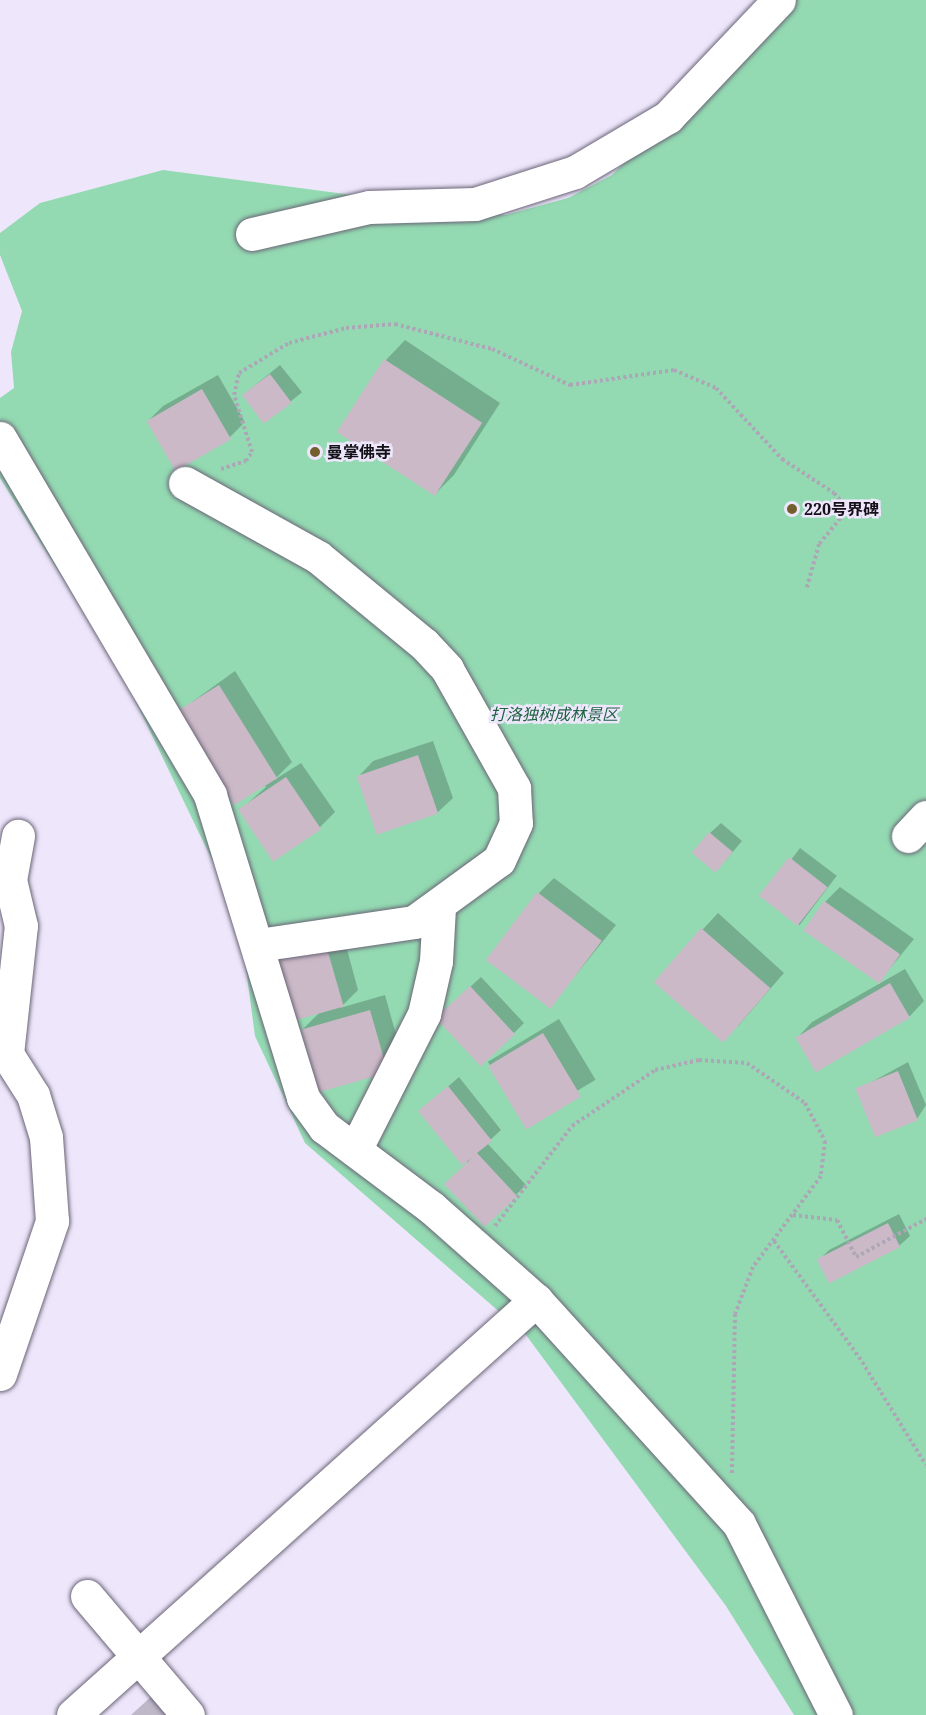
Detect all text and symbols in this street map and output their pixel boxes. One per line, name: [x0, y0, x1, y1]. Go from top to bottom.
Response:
place label: 曼掌佛寺: [327, 442, 391, 462]
marker: 曼掌佛寺: [308, 445, 322, 459]
place label: 220号界碑: [804, 499, 879, 519]
marker: 220号界碑: [785, 502, 799, 516]
park label: 打洛独树成林景区: [490, 704, 618, 724]

